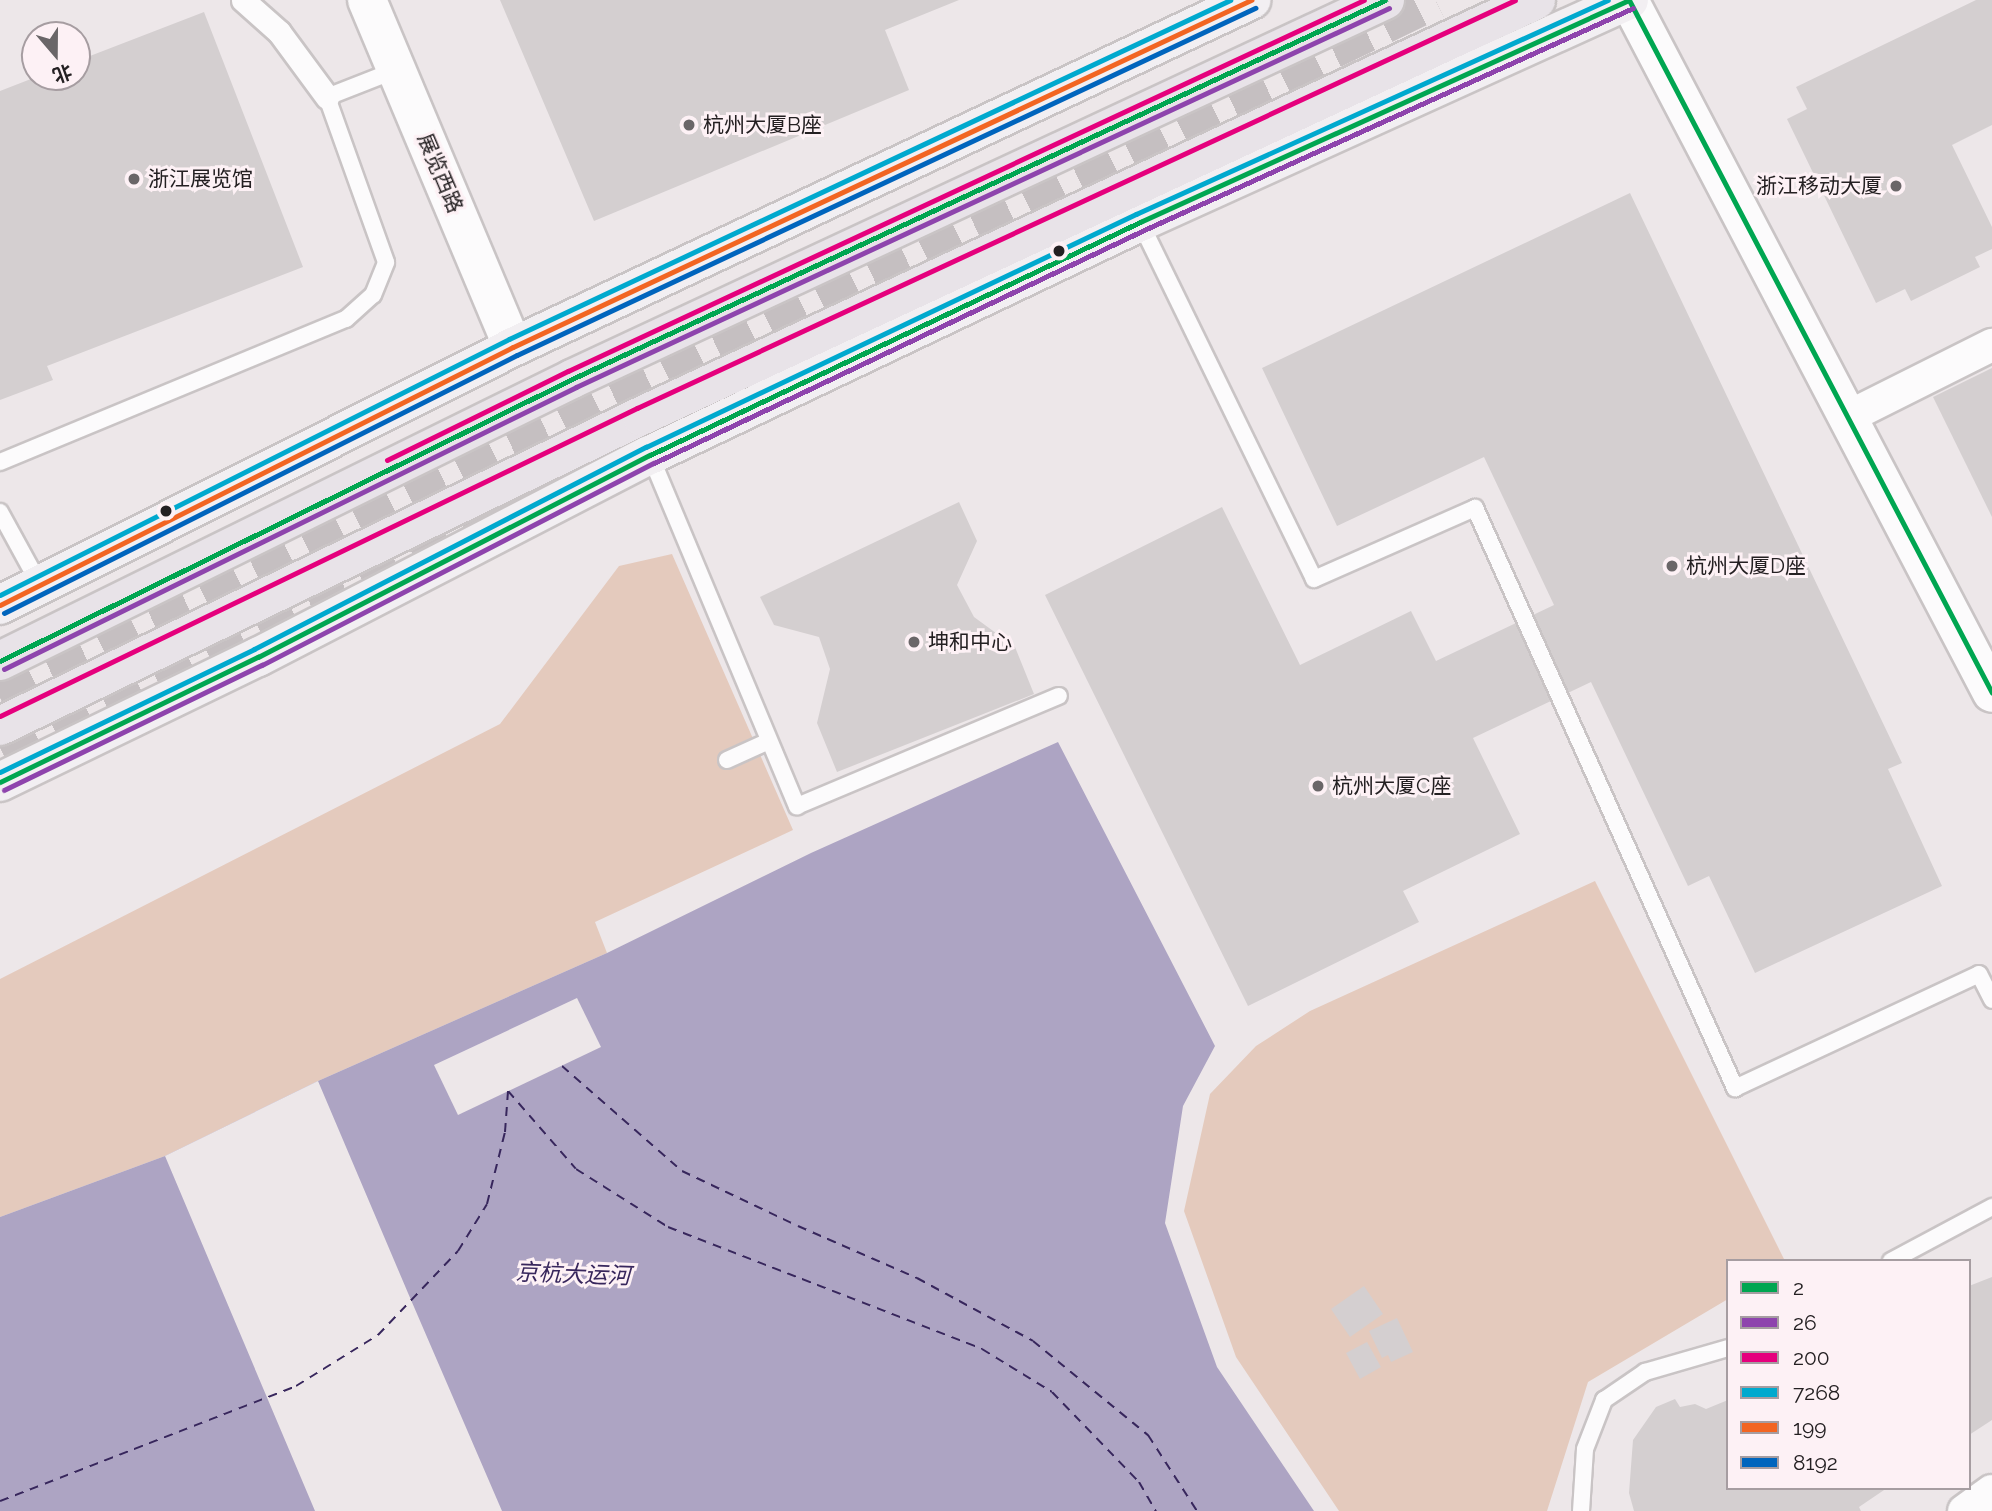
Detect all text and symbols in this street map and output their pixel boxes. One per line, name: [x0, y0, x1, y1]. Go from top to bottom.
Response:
north arrow: [21, 21, 91, 91]
text: 北: [50, 60, 75, 87]
place label: 杭州大厦B座: [703, 112, 822, 138]
marker: 杭州大厦B座: [681, 117, 697, 133]
street label: 展览西路: [412, 129, 468, 217]
place label: 浙江展览馆: [148, 166, 253, 192]
marker: 浙江展览馆: [126, 171, 142, 187]
place label: 浙江移动大厦: [1756, 173, 1882, 199]
marker: 浙江移动大厦: [1888, 178, 1904, 194]
unlabelled marker: [1052, 244, 1066, 258]
unlabelled marker: [159, 504, 173, 518]
place label: 杭州大厦D座: [1686, 553, 1806, 579]
marker: 杭州大厦D座: [1664, 558, 1680, 574]
place label: 坤和中心: [928, 629, 1012, 655]
marker: 坤和中心: [906, 634, 922, 650]
place label: 杭州大厦C座: [1332, 773, 1451, 799]
marker: 杭州大厦C座: [1310, 778, 1326, 794]
water label: 京杭大运河: [515, 1258, 631, 1290]
legend: [1726, 1259, 1971, 1490]
text: 2: [1793, 1275, 1804, 1300]
text: 26: [1793, 1310, 1817, 1335]
text: 200: [1793, 1345, 1830, 1370]
text: 7268: [1793, 1380, 1840, 1405]
text: 199: [1793, 1415, 1827, 1440]
text: 8192: [1793, 1450, 1838, 1475]

